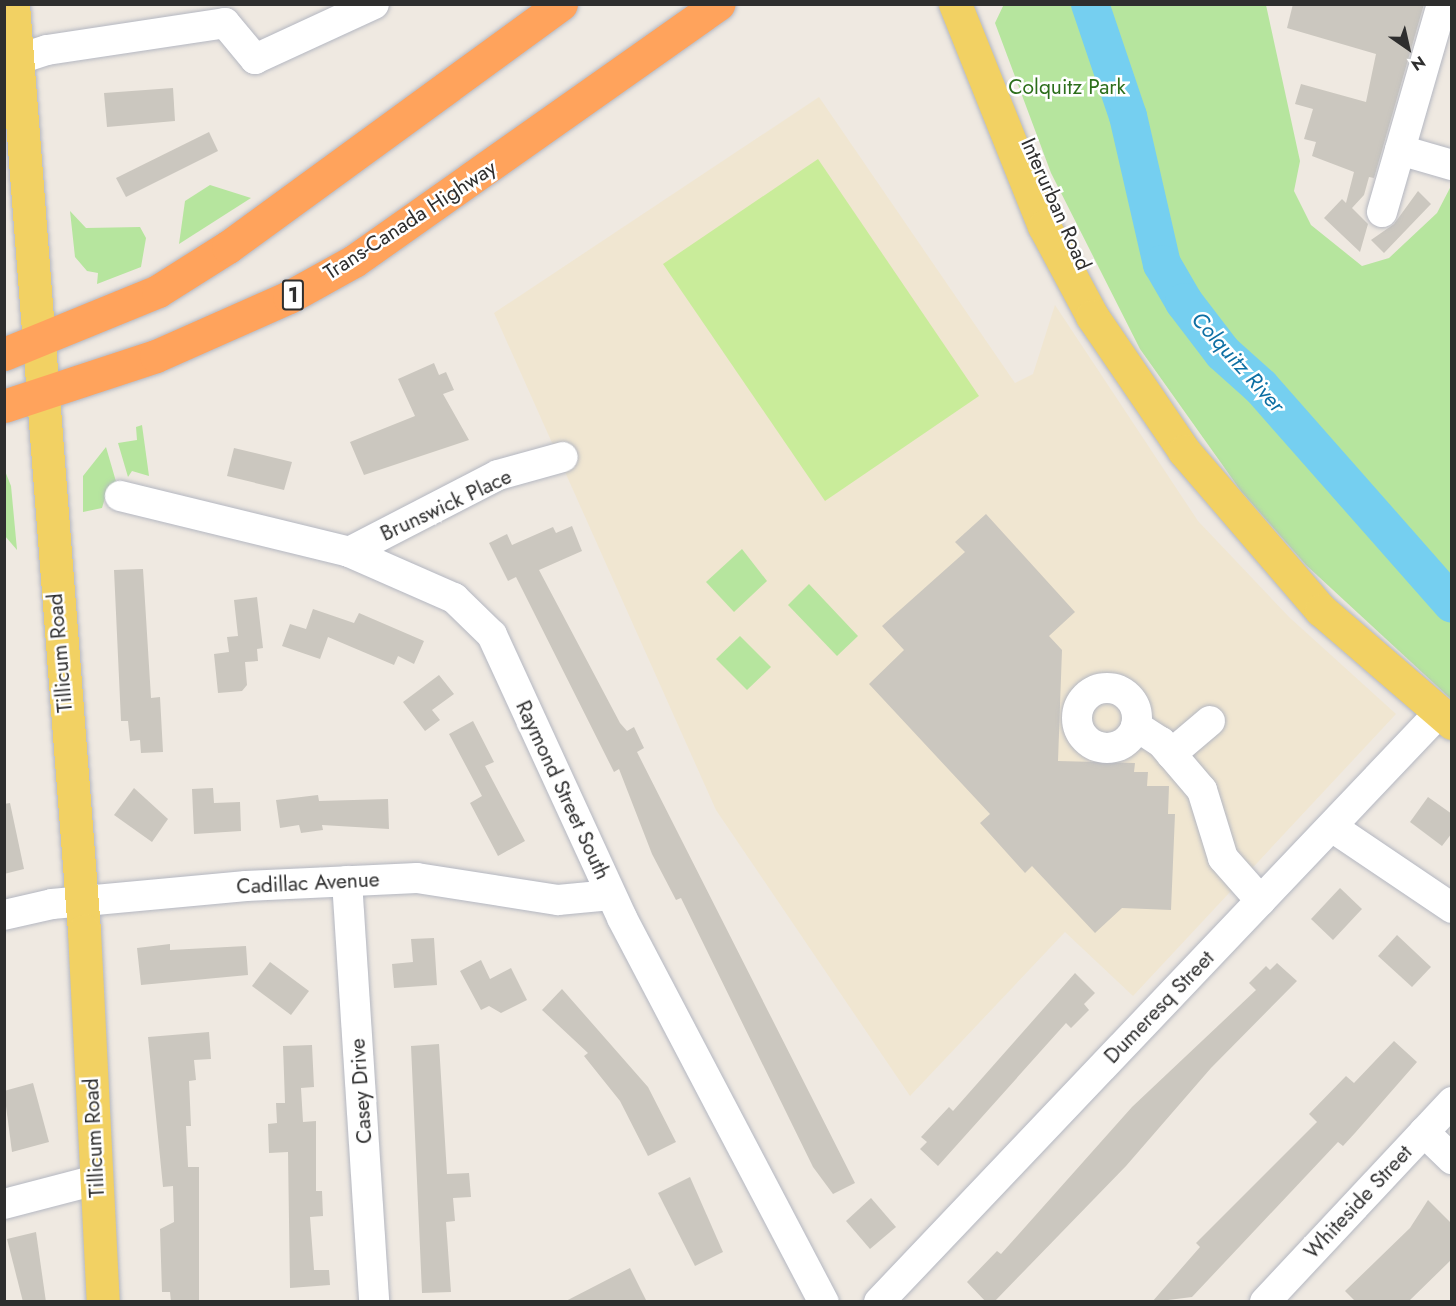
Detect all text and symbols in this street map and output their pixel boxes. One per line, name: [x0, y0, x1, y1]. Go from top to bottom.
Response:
north arrow: [1378, 18, 1438, 78]
text: N: [1407, 50, 1430, 76]
park label: Colquitz Park: [1008, 74, 1126, 100]
street label: Interurban Road: [1016, 134, 1096, 274]
street label: Trans-Canada Highway: [319, 155, 501, 285]
road number: 1: [281, 278, 305, 312]
water label: Colquitz River: [1186, 306, 1290, 418]
street label: Brunswick Place: [376, 464, 516, 546]
street label: Tillicum Road: [42, 592, 78, 714]
street label: Raymond Street South: [510, 696, 616, 884]
street label: Cadillac Avenue: [236, 867, 380, 899]
street label: Dumeresq Street: [1099, 945, 1219, 1069]
street label: Casey Drive: [345, 1037, 377, 1145]
street label: Tillicum Road: [78, 1078, 110, 1198]
street label: Whiteside Street: [1299, 1140, 1417, 1264]

